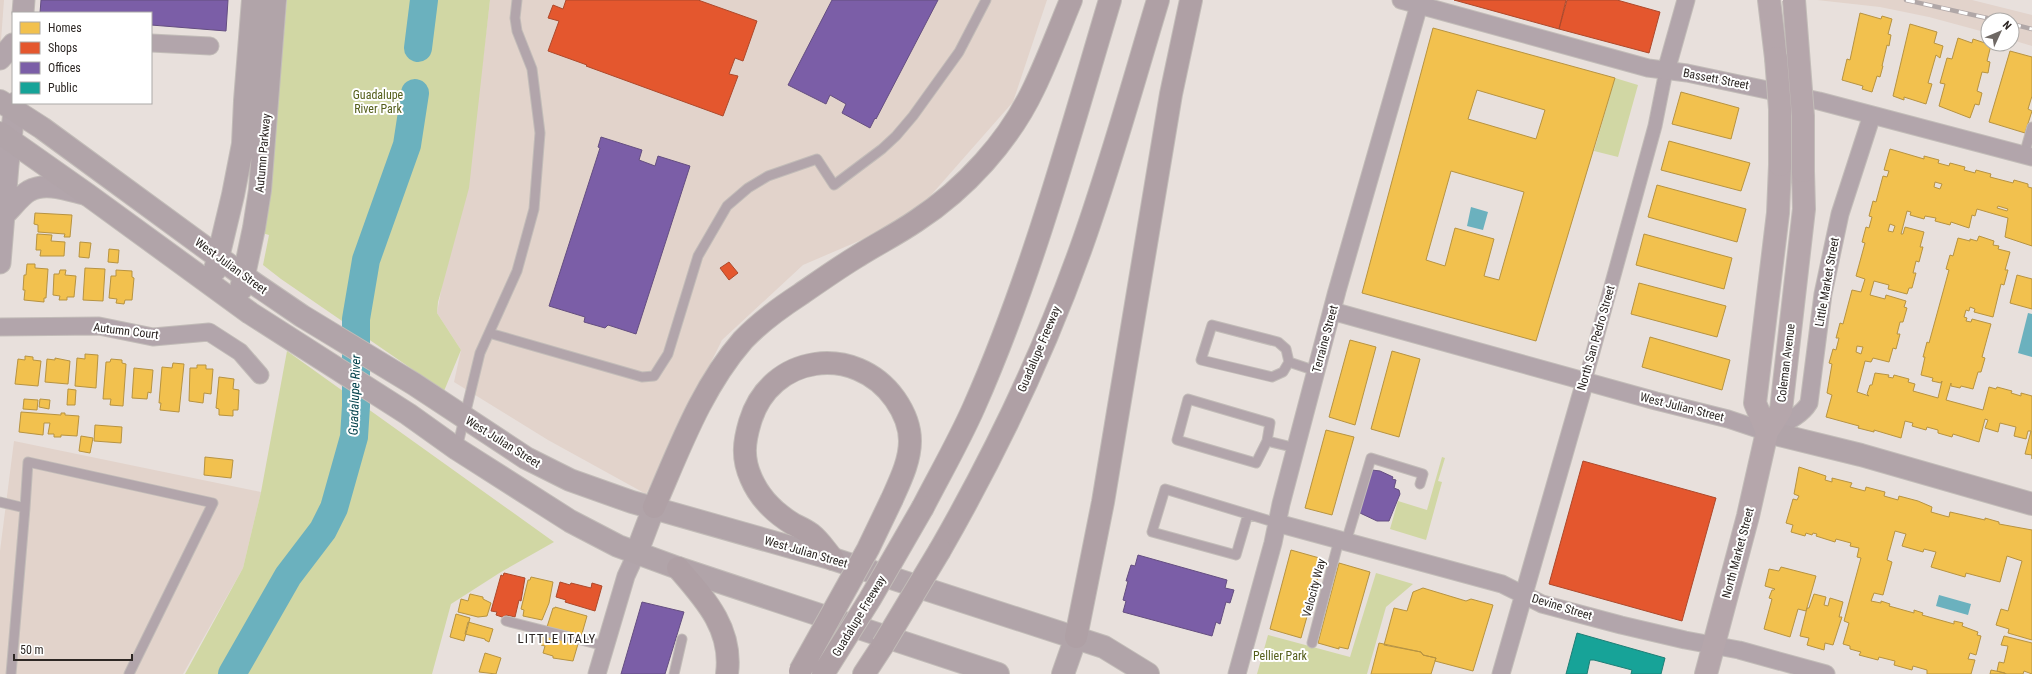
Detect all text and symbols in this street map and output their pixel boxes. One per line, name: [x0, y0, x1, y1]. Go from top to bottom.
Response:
legend: [12, 12, 152, 104]
north arrow: [1980, 12, 2020, 52]
text: N: [2000, 18, 2014, 33]
text: Homes: [48, 21, 82, 35]
text: Shops: [48, 41, 77, 55]
text: Offices: [48, 61, 81, 75]
street label: Bassett Street: [1682, 66, 1751, 92]
text: Public: [48, 81, 78, 95]
park label: Guadalupe River Park: [353, 88, 404, 116]
street label: Autumn Parkway: [253, 113, 273, 193]
street label: West Julian Street: [192, 235, 270, 297]
street label: Little Market Street: [1812, 236, 1842, 328]
street label: North San Pedro Street: [1574, 283, 1618, 392]
street label: Terraine Street: [1309, 303, 1341, 374]
street label: Guadalupe Freeway: [1015, 304, 1063, 394]
street label: Autumn Court: [93, 320, 160, 342]
street label: Coleman Avenue: [1774, 323, 1798, 403]
water label: Guadalupe River: [346, 353, 363, 436]
street label: West Julian Street: [1639, 390, 1726, 424]
street label: West Julian Street: [463, 413, 544, 471]
street label: North Market Street: [1719, 506, 1757, 600]
street label: West Julian Street: [763, 533, 850, 571]
street label: Velocity Way: [1299, 557, 1329, 619]
street label: Guadalupe Freeway: [829, 573, 889, 659]
street label: Devine Street: [1530, 591, 1594, 623]
district label: LITTLE ITALY: [518, 631, 596, 646]
scale bar: [14, 636, 132, 662]
text: 50 m: [20, 643, 44, 657]
park label: Pellier Park: [1253, 649, 1308, 663]

